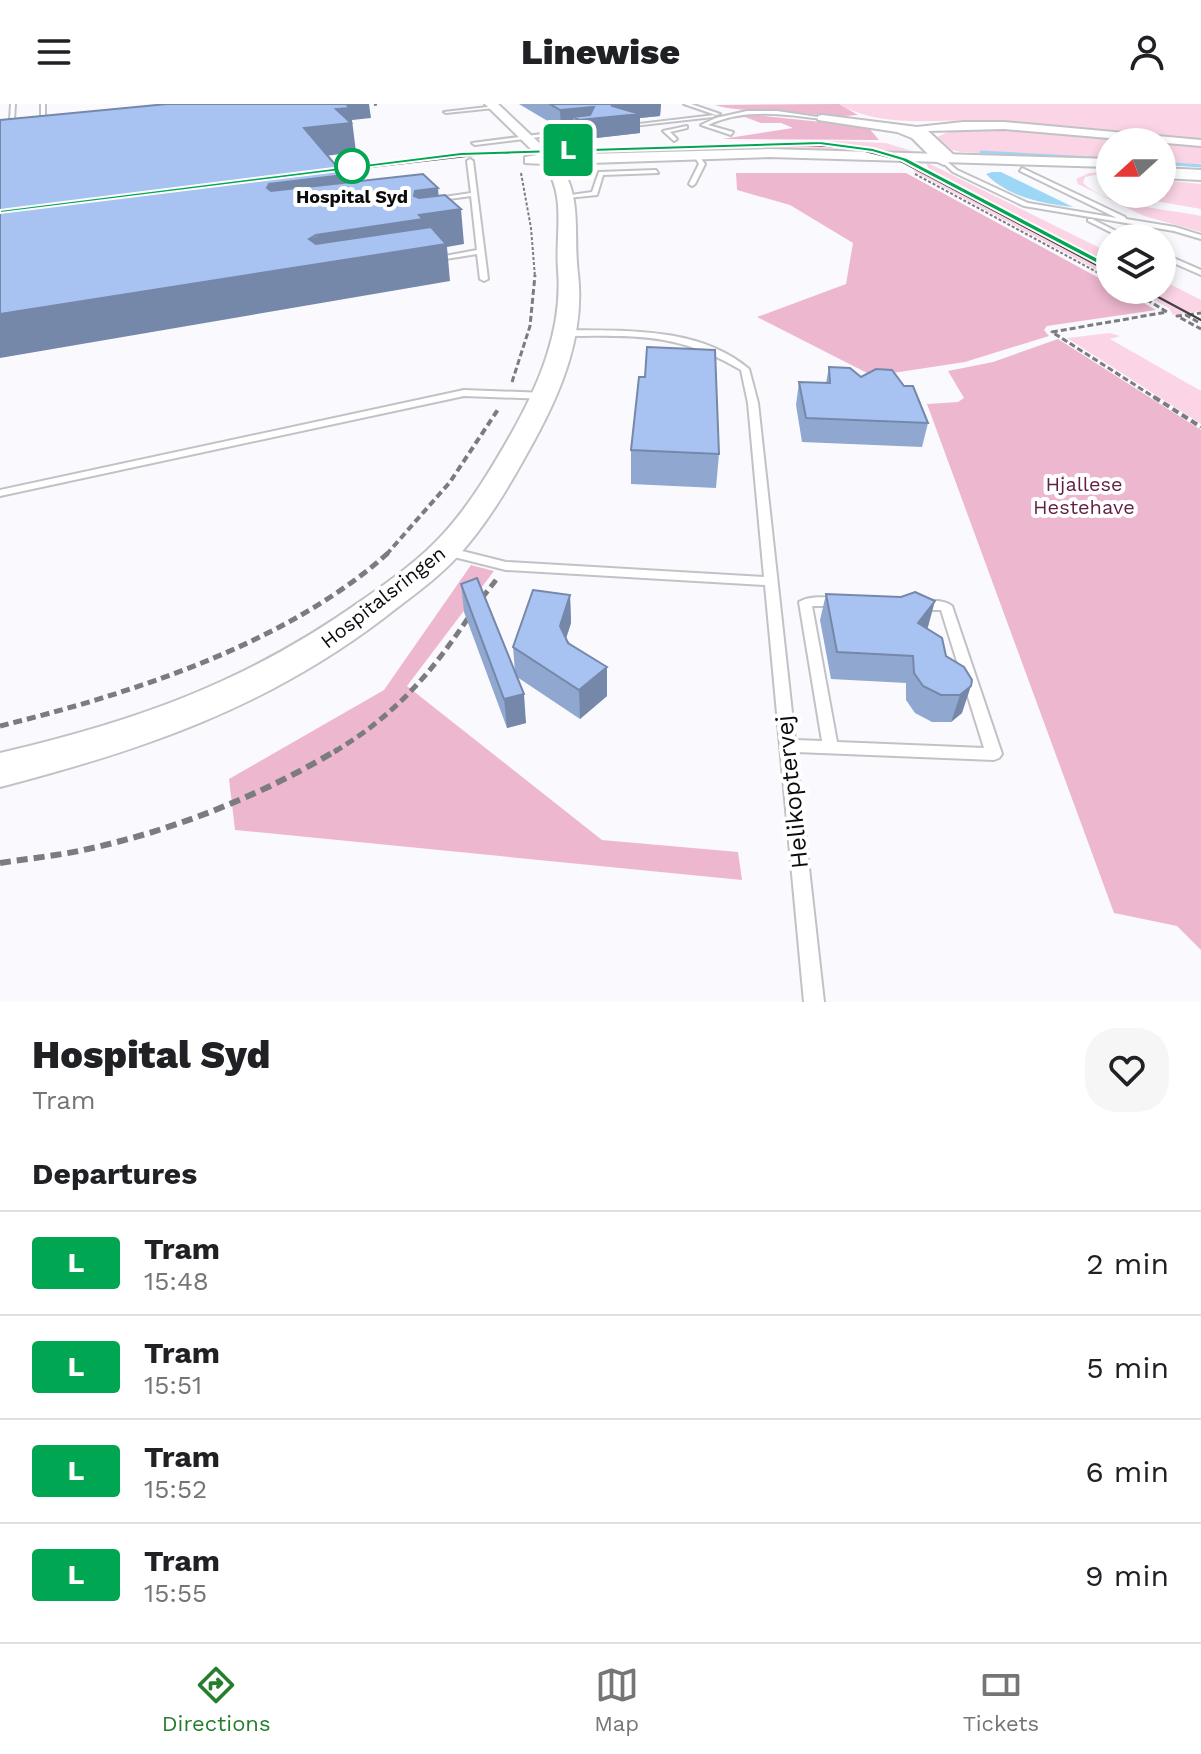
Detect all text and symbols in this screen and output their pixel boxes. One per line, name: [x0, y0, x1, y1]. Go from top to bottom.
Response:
icon: menu: [32, 30, 76, 74]
icon: person: [1125, 30, 1169, 74]
text: Linewise: [521, 31, 680, 73]
line badge: L: [542, 124, 594, 176]
north arrow: [1096, 128, 1176, 208]
map controls: [1096, 128, 1176, 304]
text: L: [560, 133, 576, 166]
marker: Hospital Syd: [335, 149, 369, 183]
place label: Hospital Syd: [296, 186, 408, 207]
button: layers: [1096, 224, 1176, 304]
park label: Hjallese Hestehave: [1033, 472, 1135, 519]
street label: Hospitalsringen: [316, 541, 450, 653]
street label: Helikoptervej: [770, 714, 814, 870]
button: heart: [1085, 1028, 1169, 1112]
text: Hospital Syd: [32, 1033, 270, 1077]
text: Tram: [32, 1085, 96, 1115]
text: Departures: [32, 1156, 197, 1191]
text: Tram: [144, 1231, 220, 1266]
text: L: [68, 1246, 84, 1279]
text: 2 min: [1086, 1246, 1169, 1281]
text: 15:48: [144, 1266, 209, 1296]
text: Tram: [144, 1335, 220, 1370]
text: L: [68, 1350, 84, 1383]
text: 5 min: [1086, 1350, 1169, 1385]
text: 15:51: [144, 1370, 202, 1400]
text: Tram: [144, 1439, 220, 1474]
text: L: [68, 1454, 84, 1487]
text: 6 min: [1085, 1454, 1169, 1489]
text: 15:52: [144, 1474, 207, 1504]
text: Tram: [144, 1543, 220, 1578]
text: L: [68, 1558, 84, 1591]
text: 9 min: [1085, 1558, 1169, 1593]
text: 15:55: [144, 1578, 207, 1608]
tab: Directions: [162, 1663, 271, 1736]
tab: Map: [594, 1663, 639, 1736]
tab: Tickets: [963, 1663, 1039, 1736]

